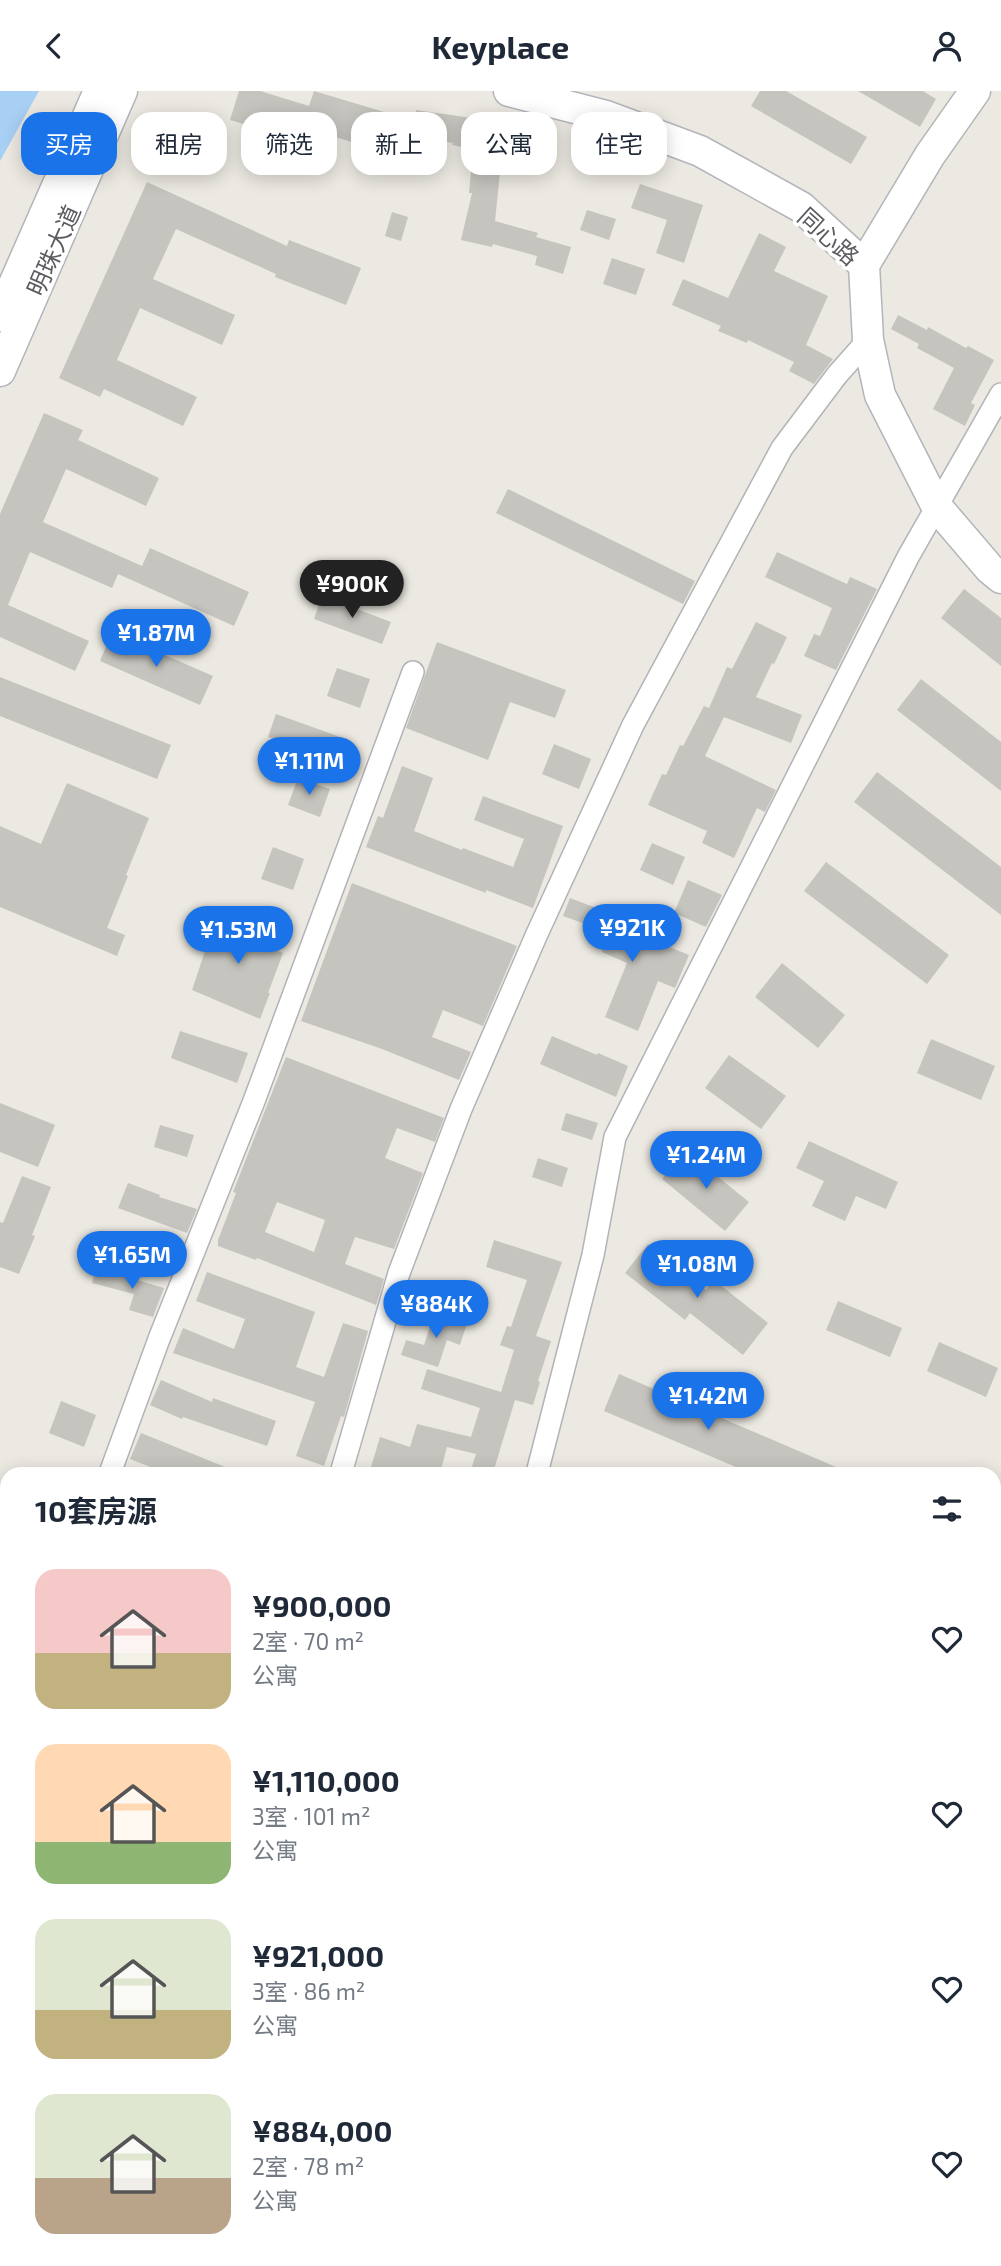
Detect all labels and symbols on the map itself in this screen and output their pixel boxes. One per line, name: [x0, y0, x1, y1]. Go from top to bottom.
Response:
street label: 明珠大道: [20, 200, 86, 300]
street label: 同心路: [793, 201, 865, 271]
pin: ¥900K: [303, 561, 401, 620]
pin: ¥1.87M: [99, 609, 213, 669]
pin: ¥1.11M: [252, 737, 366, 797]
pin: ¥921K: [583, 905, 681, 964]
pin: ¥1.53M: [181, 907, 295, 966]
pin: ¥1.24M: [649, 1131, 763, 1191]
pin: ¥1.65M: [75, 1231, 189, 1291]
pin: ¥1.08M: [640, 1241, 754, 1300]
pin: ¥884K: [387, 1281, 485, 1340]
pin: ¥1.42M: [651, 1373, 765, 1432]

